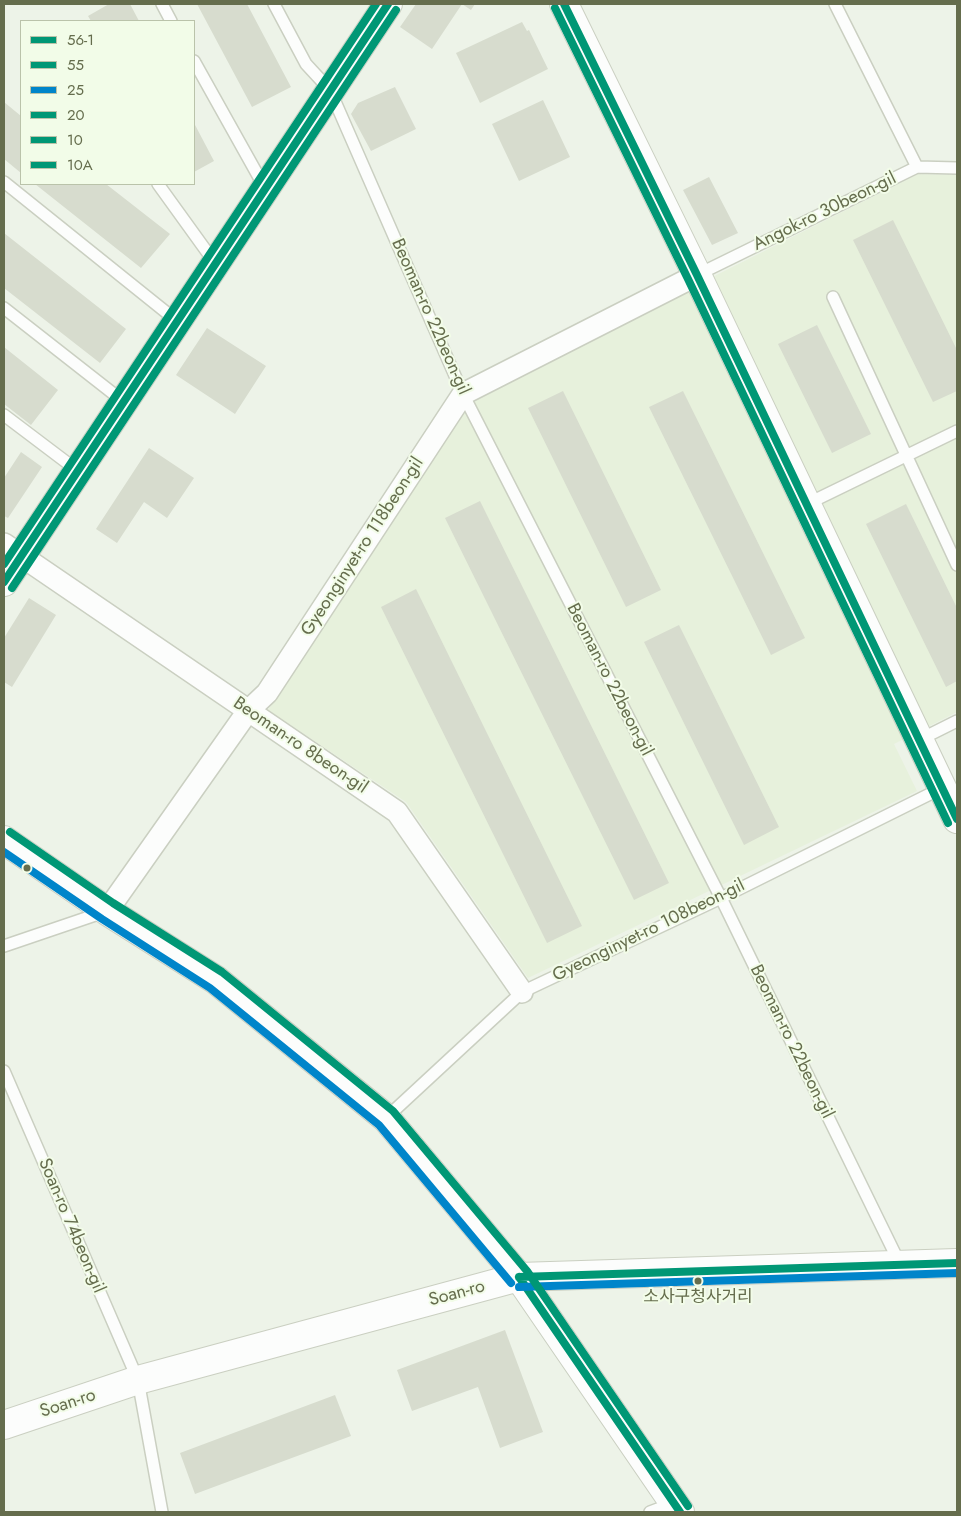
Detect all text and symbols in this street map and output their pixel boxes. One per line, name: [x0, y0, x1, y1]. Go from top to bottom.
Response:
legend: [20, 20, 195, 185]
text: 56-1: [67, 29, 94, 51]
text: 55: [67, 54, 84, 76]
text: 25: [67, 79, 84, 101]
text: 20: [67, 104, 85, 126]
text: 10: [67, 129, 83, 151]
text: 10A: [67, 154, 93, 176]
street label: Angok-ro 30beon-gil: [750, 168, 900, 256]
street label: Beoman-ro 22beon-gil: [386, 236, 474, 398]
street label: Gyeonginyet-ro 118beon-gil: [297, 454, 429, 640]
street label: Beoman-ro 22beon-gil: [561, 600, 657, 760]
street label: Beoman-ro 8beon-gil: [229, 693, 371, 799]
unlabelled marker: [22, 863, 32, 873]
street label: Gyeonginyet-ro 108beon-gil: [549, 875, 749, 987]
street label: Beoman-ro 22beon-gil: [744, 962, 838, 1122]
street label: Soan-ro 74beon-gil: [33, 1155, 109, 1297]
street label: Soan-ro: [427, 1276, 487, 1312]
marker: 소사구청사거리: [693, 1276, 703, 1286]
place label: 소사구청사거리: [643, 1288, 753, 1308]
street label: Soan-ro: [37, 1385, 99, 1423]

